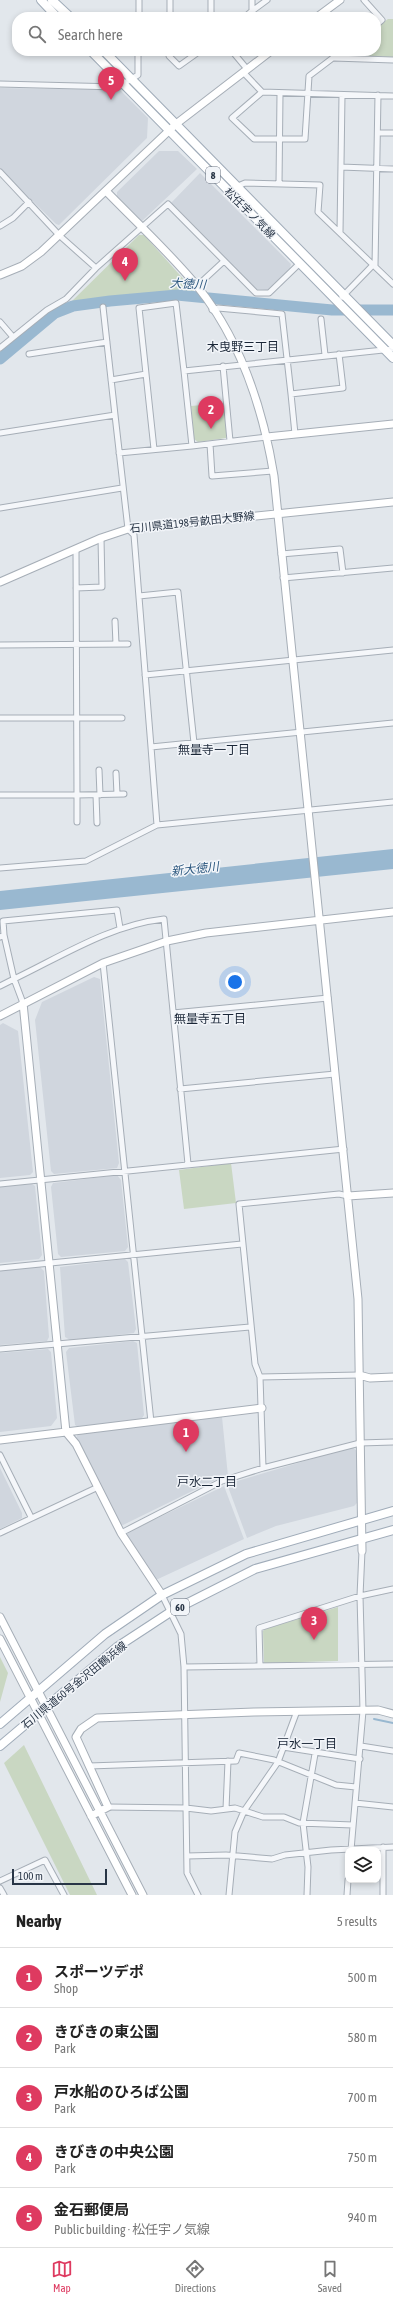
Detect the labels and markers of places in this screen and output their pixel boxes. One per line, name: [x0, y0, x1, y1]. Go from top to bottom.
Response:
pin: 5: [98, 67, 124, 100]
pin: 4: [112, 248, 138, 281]
pin: 2: [198, 396, 224, 429]
pin: 1: [173, 1419, 199, 1452]
pin: 3: [301, 1607, 327, 1640]

